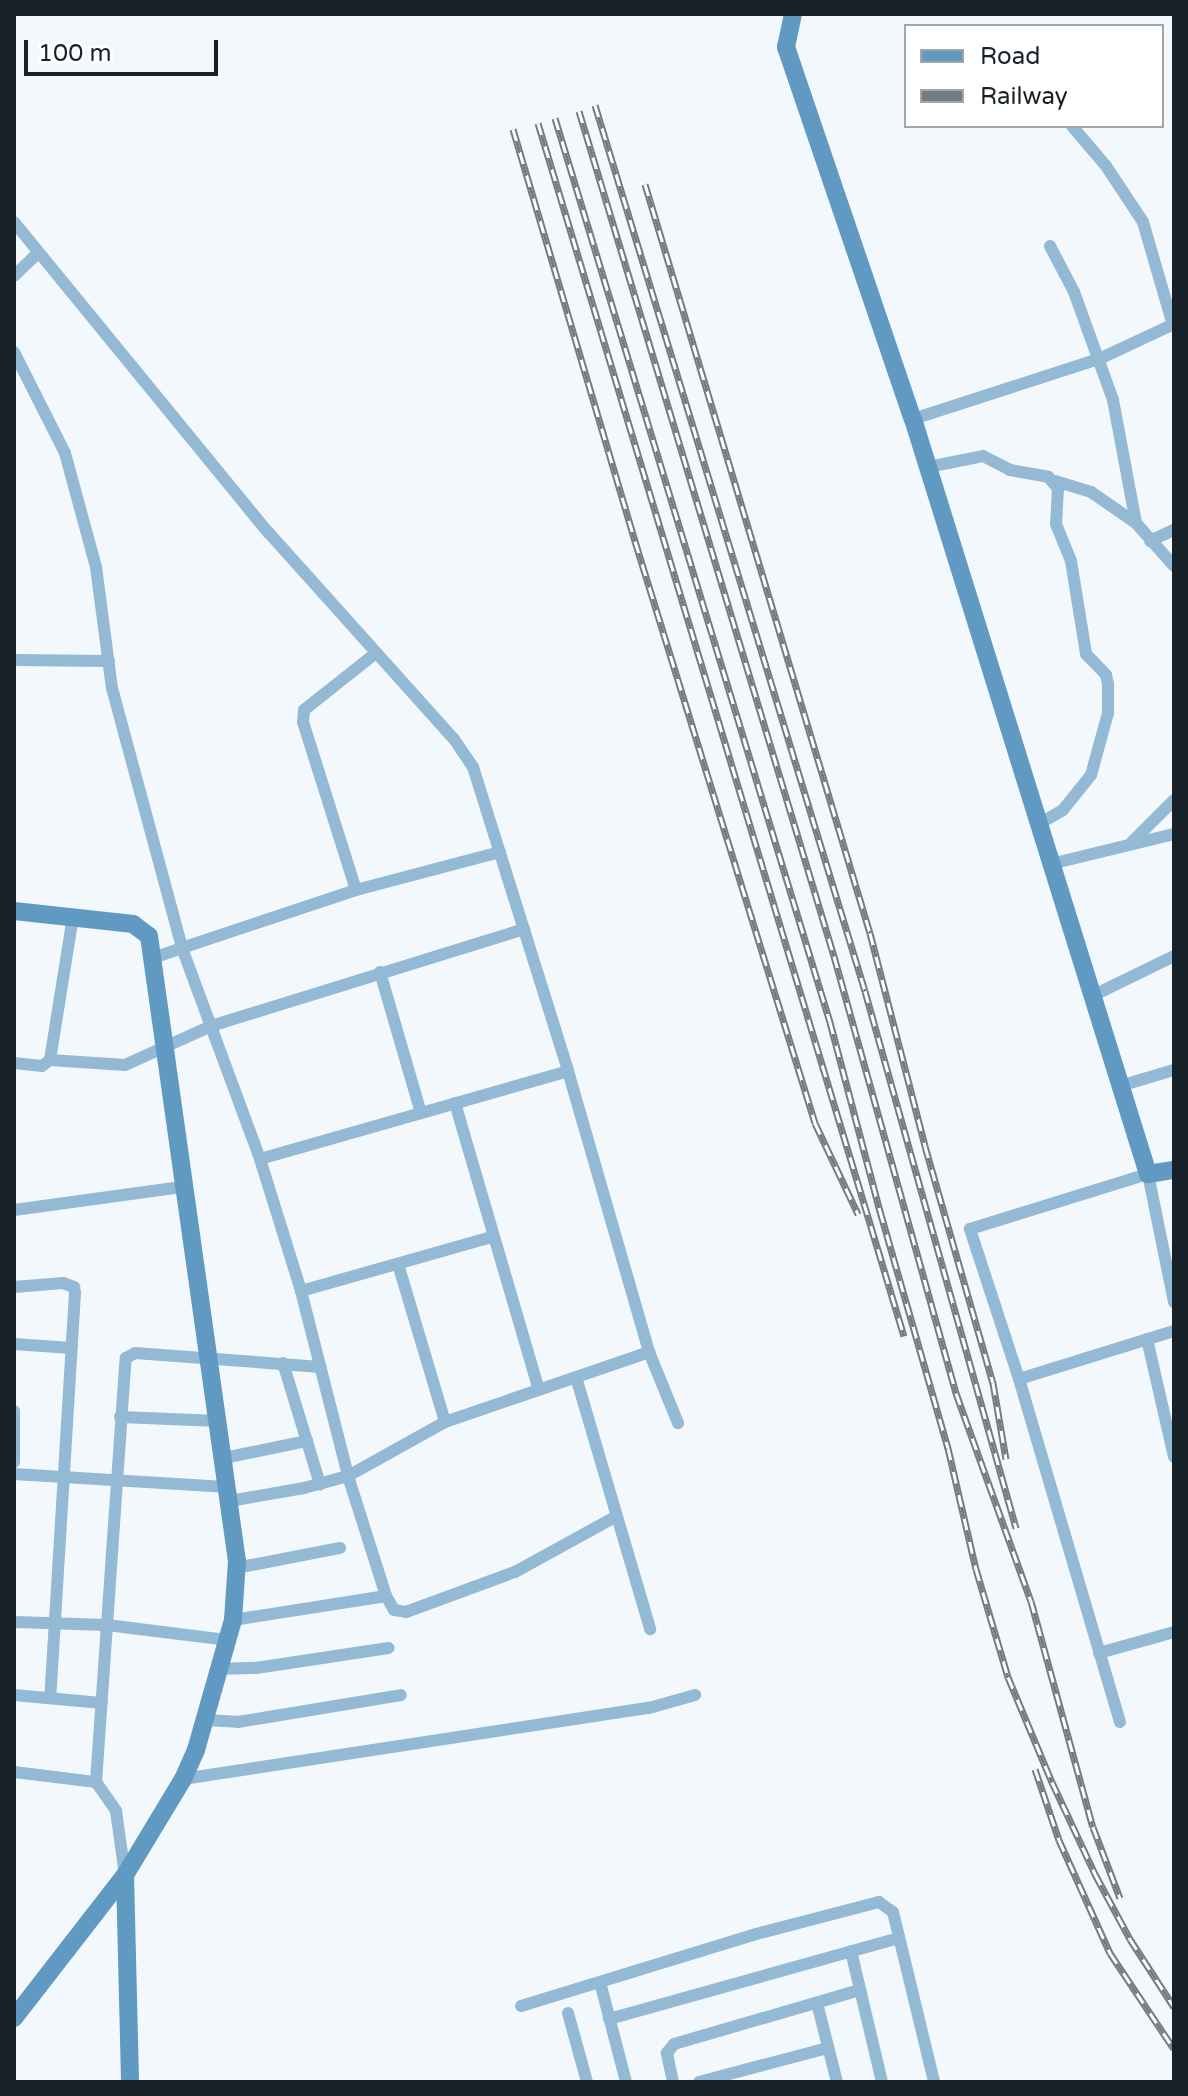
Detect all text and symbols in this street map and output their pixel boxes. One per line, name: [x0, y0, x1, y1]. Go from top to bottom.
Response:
scale bar: [28, 24, 222, 74]
legend: [904, 24, 1164, 128]
text: 100 m: [38, 39, 112, 68]
text: Road: [980, 42, 1040, 71]
text: Railway: [980, 82, 1068, 111]

